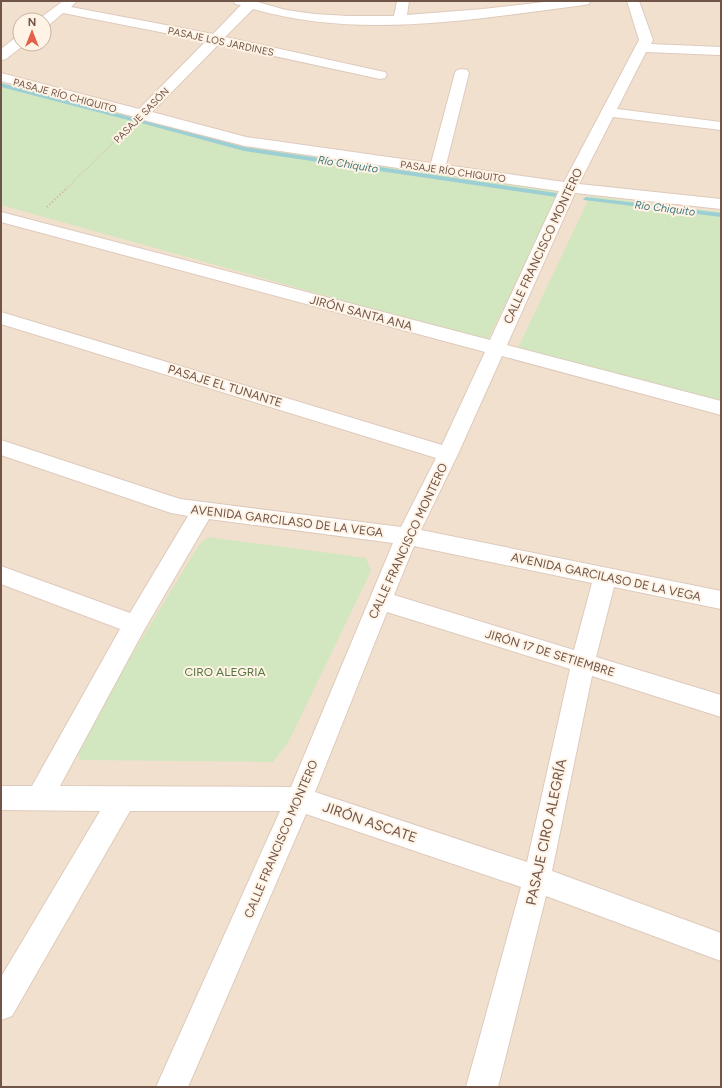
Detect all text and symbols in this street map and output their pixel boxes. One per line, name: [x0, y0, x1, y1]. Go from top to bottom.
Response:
north arrow: [12, 12, 52, 52]
text: N: [28, 16, 36, 29]
street label: PASAJE LOS JARDINES: [167, 24, 275, 59]
street label: PASAJE RÍO CHIQUITO: [12, 75, 118, 116]
street label: PASAJE SASÓN: [111, 85, 172, 146]
water label: Río Chiquito: [317, 153, 380, 176]
street label: PASAJE RÍO CHIQUITO: [399, 158, 507, 185]
street label: CALLE FRANCISCO MONTERO: [501, 166, 585, 326]
water label: Río Chiquito: [634, 198, 697, 219]
street label: JIRÓN SANTA ANA: [308, 293, 414, 333]
street label: PASAJE EL TUNANTE: [166, 362, 284, 410]
street label: CALLE FRANCISCO MONTERO: [366, 461, 450, 621]
street label: AVENIDA GARCILASO DE LA VEGA: [190, 502, 384, 540]
street label: AVENIDA GARCILASO DE LA VEGA: [510, 550, 702, 604]
street label: JIRÓN 17 DE SETIEMBRE: [484, 627, 616, 679]
park label: CIRO ALEGRIA: [184, 665, 266, 679]
street label: PASAJE CIRO ALEGRÍA: [523, 757, 570, 907]
street label: CALLE FRANCISCO MONTERO: [241, 758, 321, 920]
street label: JIRÓN ASCATE: [321, 798, 419, 847]

